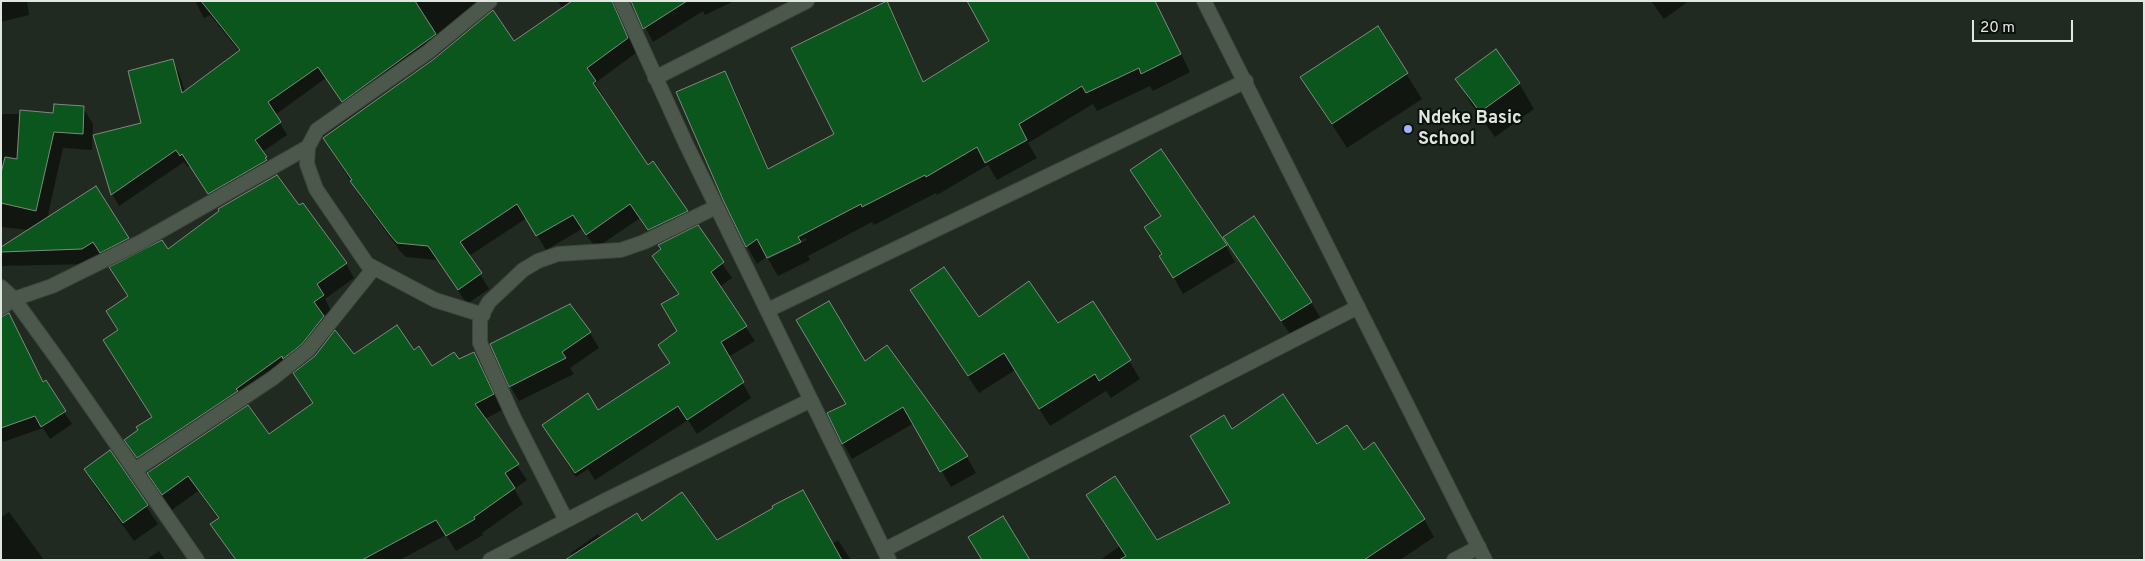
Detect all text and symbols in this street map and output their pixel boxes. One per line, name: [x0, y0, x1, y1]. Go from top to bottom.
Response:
scale bar: [1975, 10, 2076, 42]
text: 20 m: [1980, 19, 2015, 38]
place label: Ndeke Basic School: [1418, 108, 1522, 150]
marker: Ndeke Basic School: [1402, 123, 1414, 135]

